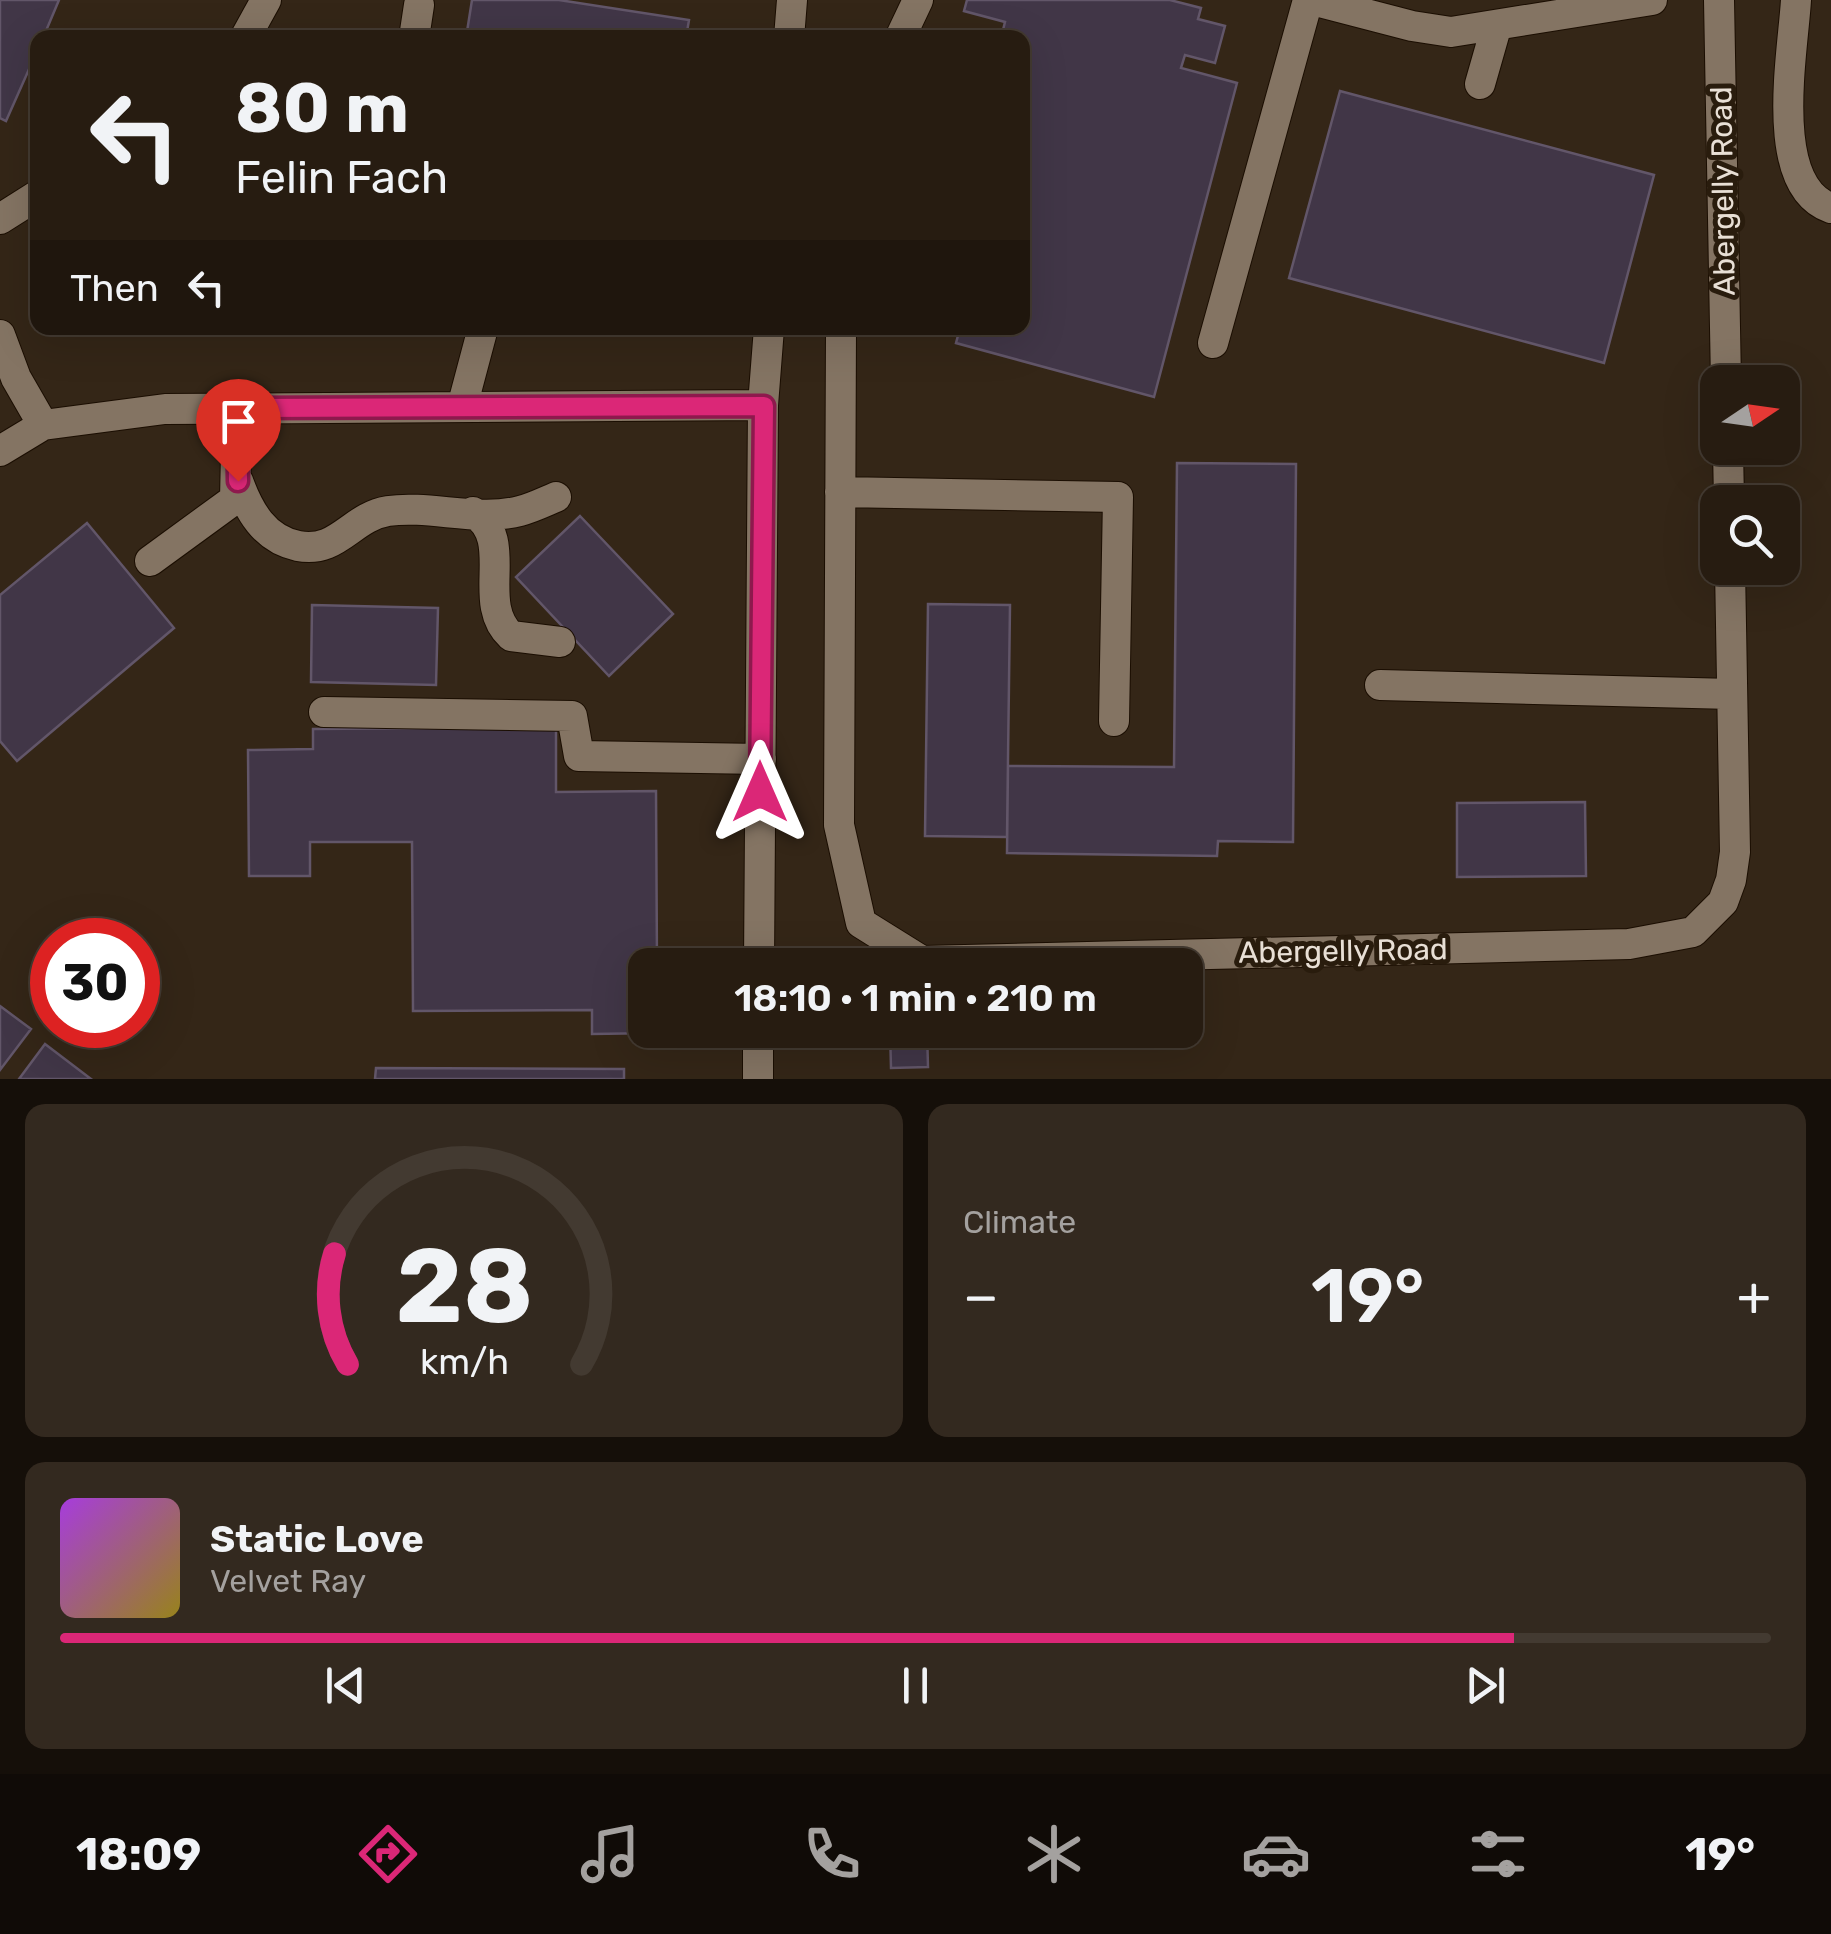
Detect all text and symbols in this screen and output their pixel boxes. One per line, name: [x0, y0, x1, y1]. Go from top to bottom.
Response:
text: 80 m: [235, 67, 409, 150]
icon: left: [70, 70, 200, 200]
street label: Abergelly Road: [1703, 86, 1743, 296]
text: Felin Fach: [235, 151, 448, 204]
icon: left: [179, 260, 234, 315]
text: Then: [70, 265, 159, 311]
north arrow: [1700, 365, 1800, 465]
map controls: [1700, 365, 1800, 585]
pin: [196, 379, 281, 482]
icon: arrive: [211, 394, 266, 449]
button: search: [1700, 485, 1800, 585]
position arrow: [708, 740, 812, 844]
speed limit sign: 30: [30, 918, 160, 1048]
street label: Abergelly Road: [1238, 931, 1448, 971]
text: 18:10 · 1 min · 210 m: [734, 975, 1097, 1021]
text: Climate: [963, 1203, 1076, 1241]
text: 28: [395, 1225, 533, 1348]
text: 19°: [1311, 1252, 1424, 1341]
text: −: [963, 1264, 999, 1329]
text: +: [1737, 1264, 1771, 1329]
text: km/h: [419, 1341, 509, 1383]
text: Static Love: [210, 1516, 424, 1562]
text: Velvet Ray: [210, 1562, 366, 1600]
icon: previous: [318, 1658, 373, 1713]
icon: pause: [888, 1658, 943, 1713]
icon: next: [1458, 1658, 1513, 1713]
icon: directions: [353, 1819, 423, 1889]
icon: music: [575, 1819, 645, 1889]
icon: phone: [797, 1819, 867, 1889]
icon: climate: [1019, 1819, 1089, 1889]
icon: car: [1241, 1819, 1311, 1889]
icon: filters: [1463, 1819, 1533, 1889]
text: 18:09: [76, 1828, 201, 1881]
text: 19°: [1685, 1828, 1755, 1881]

